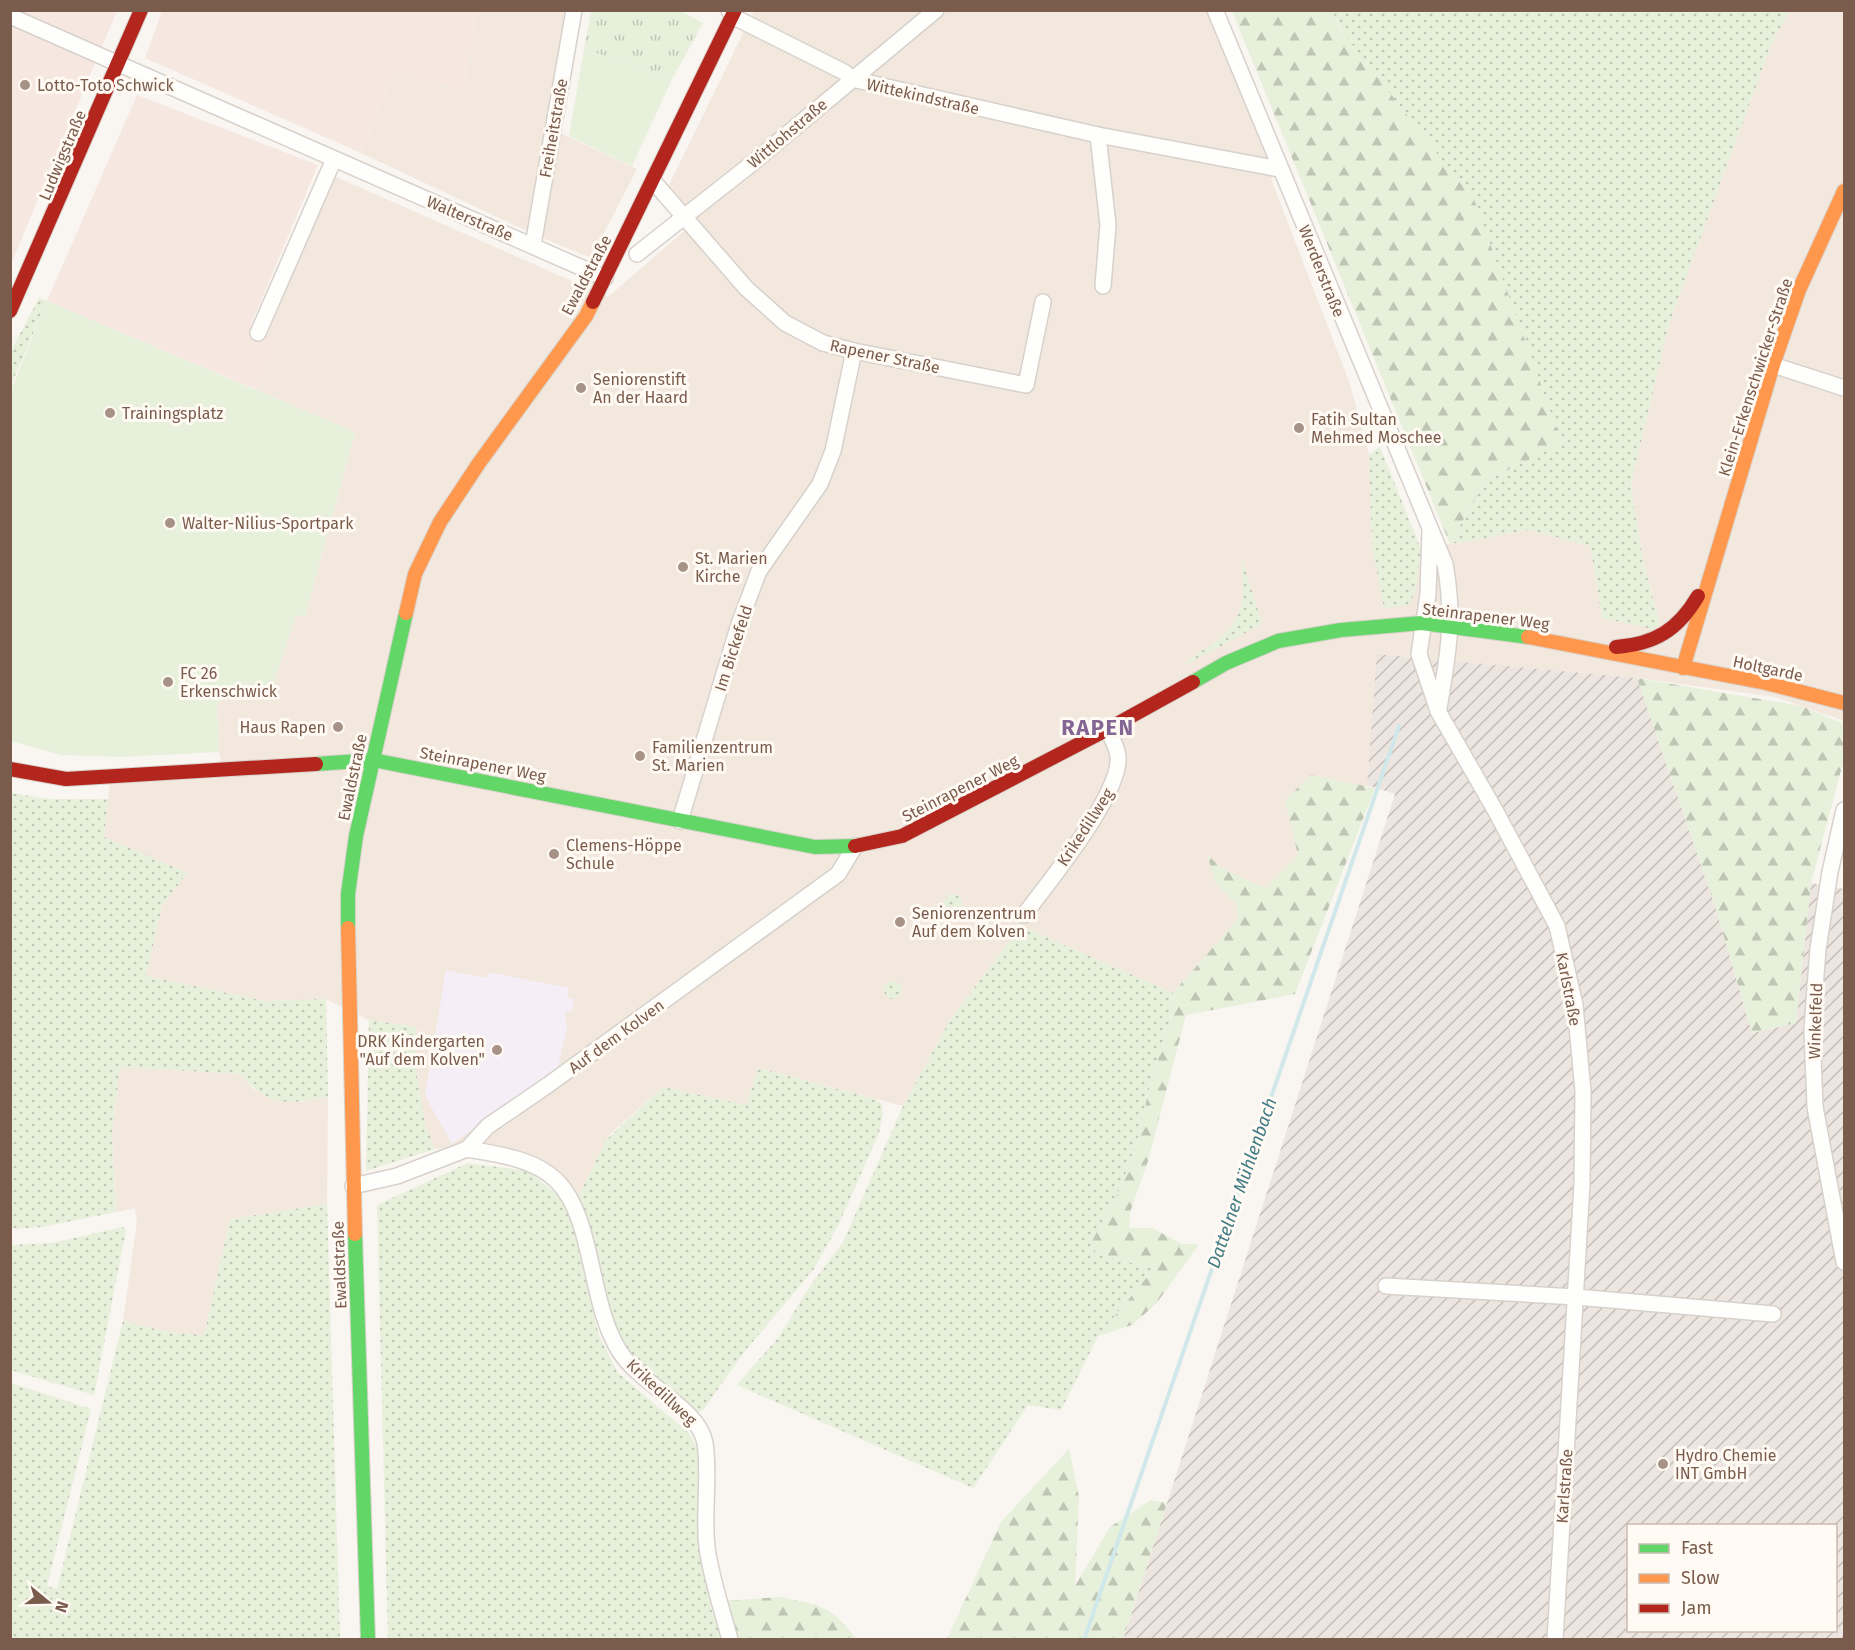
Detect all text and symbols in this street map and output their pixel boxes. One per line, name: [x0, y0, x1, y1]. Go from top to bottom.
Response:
street label: Wittekindstraße: [865, 74, 981, 119]
place label: Lotto-Toto Schwick: [37, 76, 174, 95]
street label: Freiheitstraße: [535, 77, 572, 179]
marker: Lotto-Toto Schwick: [18, 78, 32, 92]
street label: Wittlohstraße: [744, 95, 831, 172]
street label: Ludwigstraße: [35, 107, 90, 203]
street label: Walterstraße: [424, 192, 516, 245]
street label: Werderstraße: [1294, 222, 1349, 320]
street label: Ewaldstraße: [557, 232, 616, 319]
street label: Klein-Erkenschwicker-Straße: [1714, 276, 1797, 479]
street label: Rapener Straße: [828, 336, 942, 377]
place label: Seniorenstift An der Haard: [593, 370, 688, 407]
marker: Seniorenstift An der Haard: [574, 381, 588, 395]
place label: Trainingsplatz: [122, 404, 223, 423]
marker: Trainingsplatz: [103, 406, 117, 420]
place label: Fatih Sultan Mehmed Moschee: [1311, 410, 1442, 447]
marker: Fatih Sultan Mehmed Moschee: [1292, 421, 1306, 435]
place label: Walter-Nilius-Sportpark: [182, 514, 354, 533]
marker: Walter-Nilius-Sportpark: [163, 516, 177, 530]
place label: St. Marien Kirche: [695, 549, 768, 586]
marker: St. Marien Kirche: [676, 560, 690, 574]
street label: Steinrapener Weg: [1421, 599, 1551, 634]
street label: Im Bickefeld: [711, 603, 756, 694]
street label: Holtgarde: [1731, 652, 1805, 685]
place label: FC 26 Erkenschwick: [180, 664, 278, 701]
marker: FC 26 Erkenschwick: [161, 675, 175, 689]
district label: RAPEN: [1061, 714, 1135, 741]
place label: Haus Rapen: [240, 718, 326, 737]
marker: Haus Rapen: [331, 720, 345, 734]
street label: Ewaldstraße: [334, 732, 371, 822]
place label: Familienzentrum St. Marien: [652, 738, 773, 775]
street label: Steinrapener Weg: [418, 743, 548, 786]
marker: Familienzentrum St. Marien: [633, 749, 647, 763]
street label: Steinrapener Weg: [899, 751, 1022, 826]
street label: Krikedillweg: [1053, 784, 1118, 870]
place label: Clemens-Höppe Schule: [566, 836, 682, 873]
marker: Clemens-Höppe Schule: [547, 847, 561, 861]
place label: Seniorenzentrum Auf dem Kolven: [912, 904, 1036, 941]
marker: Seniorenzentrum Auf dem Kolven: [893, 915, 907, 929]
street label: Karlstraße: [1552, 951, 1585, 1028]
street label: Winkelfeld: [1805, 982, 1826, 1060]
street label: Auf dem Kolven: [565, 995, 668, 1077]
place label: DRK Kindergarten "Auf dem Kolven": [357, 1032, 485, 1069]
marker: DRK Kindergarten "Auf dem Kolven": [490, 1043, 504, 1057]
water label: Dattelner Mühlenbach: [1202, 1095, 1282, 1271]
street label: Ewaldstraße: [328, 1221, 351, 1309]
street label: Krikedillweg: [623, 1355, 701, 1430]
place label: Hydro Chemie INT GmbH: [1675, 1446, 1776, 1483]
street label: Karlstraße: [1552, 1448, 1577, 1524]
marker: Hydro Chemie INT GmbH: [1656, 1457, 1670, 1471]
legend: [1627, 1524, 1837, 1632]
text: Fast: [1681, 1537, 1714, 1559]
text: Slow: [1681, 1567, 1720, 1589]
north arrow: [18, 1572, 78, 1632]
text: Jam: [1681, 1597, 1712, 1619]
text: N: [51, 1599, 72, 1615]

